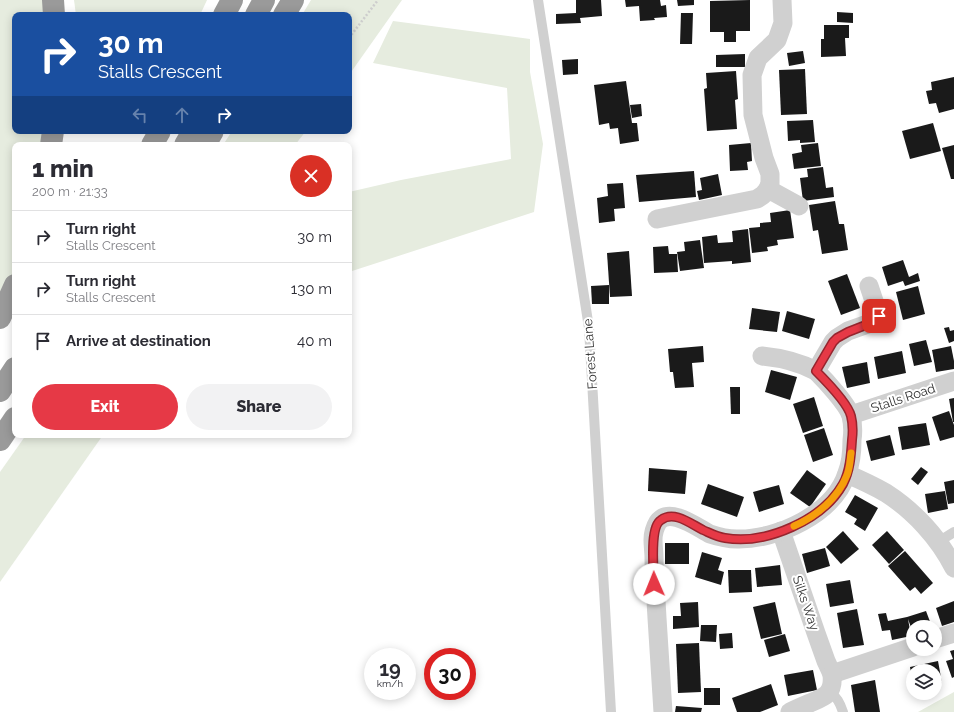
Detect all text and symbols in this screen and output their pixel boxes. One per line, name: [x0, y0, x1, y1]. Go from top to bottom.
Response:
text: 30 m: [98, 27, 164, 60]
icon: right: [32, 28, 84, 80]
text: Stalls Crescent: [98, 61, 222, 82]
icon: left: [129, 104, 151, 126]
icon: ahead: [171, 104, 193, 126]
icon: right: [213, 104, 235, 126]
text: 1 min: [32, 154, 94, 183]
button: close: [290, 155, 332, 197]
text: 200 m · 21:33: [32, 184, 108, 199]
text: Turn right: [66, 220, 136, 238]
icon: right: [32, 226, 54, 248]
text: 30 m: [297, 228, 332, 246]
text: Stalls Crescent: [66, 238, 156, 253]
text: Turn right: [66, 272, 136, 290]
icon: right: [32, 278, 54, 300]
text: 130 m: [291, 280, 332, 298]
text: Stalls Crescent: [66, 290, 156, 305]
pin: [862, 299, 896, 333]
icon: arrive: [868, 305, 890, 327]
street label: Forest Lane: [580, 318, 600, 390]
icon: arrive: [32, 330, 54, 352]
text: Arrive at destination: [66, 332, 211, 350]
text: 40 m: [297, 332, 332, 350]
street label: Stalls Road: [869, 381, 937, 415]
button: Exit: [32, 384, 178, 430]
button: Share: [186, 384, 332, 430]
position arrow: [633, 563, 675, 605]
street label: Silks Way: [790, 574, 822, 632]
map controls: [906, 620, 942, 700]
button: search: [906, 620, 942, 656]
speed limit sign: 30: [424, 648, 476, 700]
text: 19: [379, 657, 401, 681]
button: layers: [906, 664, 942, 700]
text: km/h: [377, 678, 403, 689]

